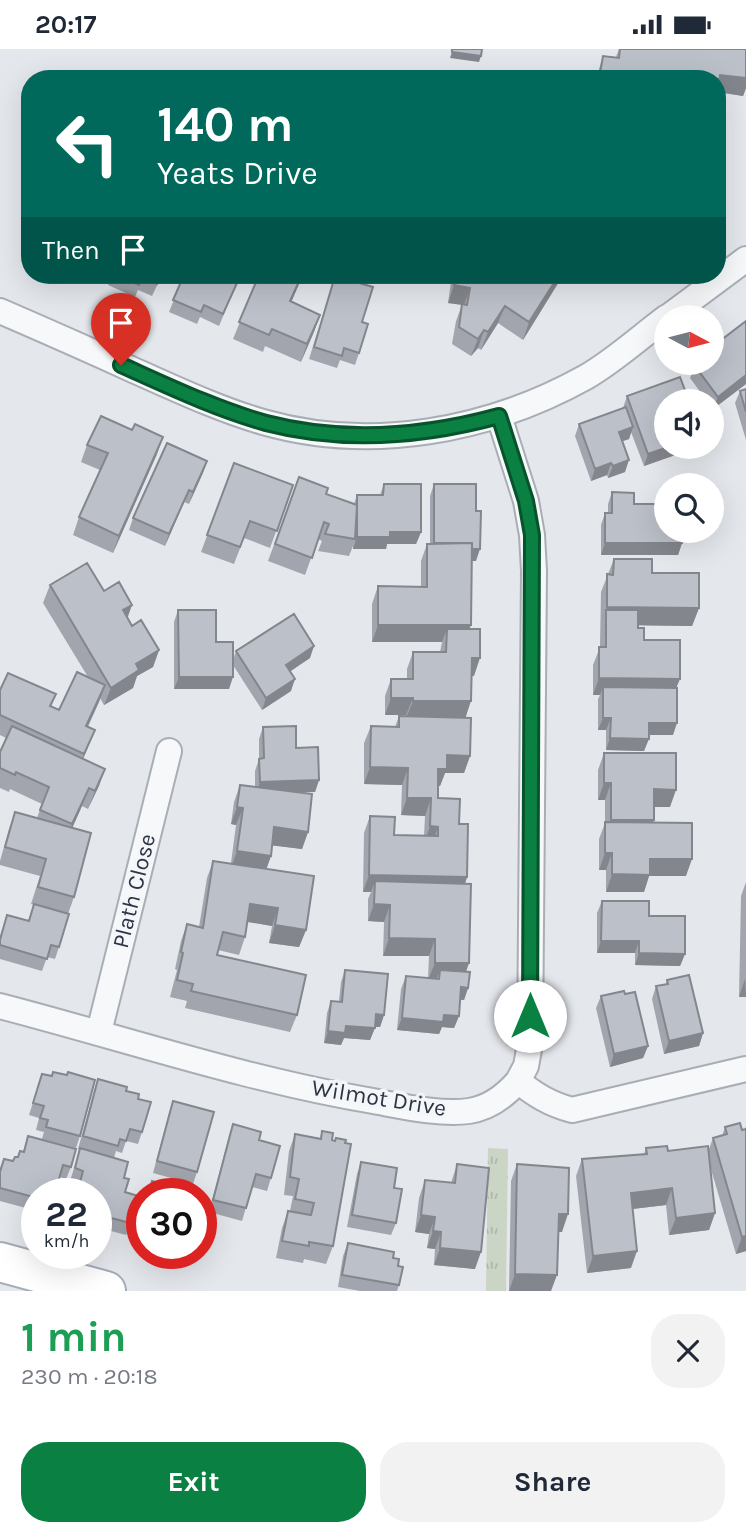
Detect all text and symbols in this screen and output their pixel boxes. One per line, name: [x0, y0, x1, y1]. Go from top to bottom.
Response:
text: 20:17: [35, 9, 96, 40]
text: 140 m: [157, 96, 294, 153]
icon: left: [42, 98, 133, 189]
text: Yeats Drive: [157, 155, 318, 192]
icon: arrive: [114, 231, 152, 269]
text: Then: [42, 235, 100, 266]
pin: [91, 293, 151, 365]
icon: arrive: [102, 304, 140, 342]
north arrow: [654, 305, 724, 375]
map controls: [654, 305, 724, 543]
button: sound: [654, 389, 724, 459]
button: search: [654, 473, 724, 543]
street label: Plath Close: [107, 831, 161, 951]
position arrow: [493, 979, 567, 1053]
street label: Wilmot Drive: [310, 1074, 448, 1122]
speed limit sign: 30: [126, 1178, 217, 1269]
text: 22: [45, 1194, 88, 1235]
text: km/h: [44, 1230, 89, 1252]
text: 1 min: [21, 1312, 126, 1362]
button: close: [651, 1314, 725, 1388]
text: 230 m · 20:18: [21, 1363, 158, 1390]
button: Exit: [21, 1442, 366, 1522]
button: Share: [380, 1442, 725, 1522]

